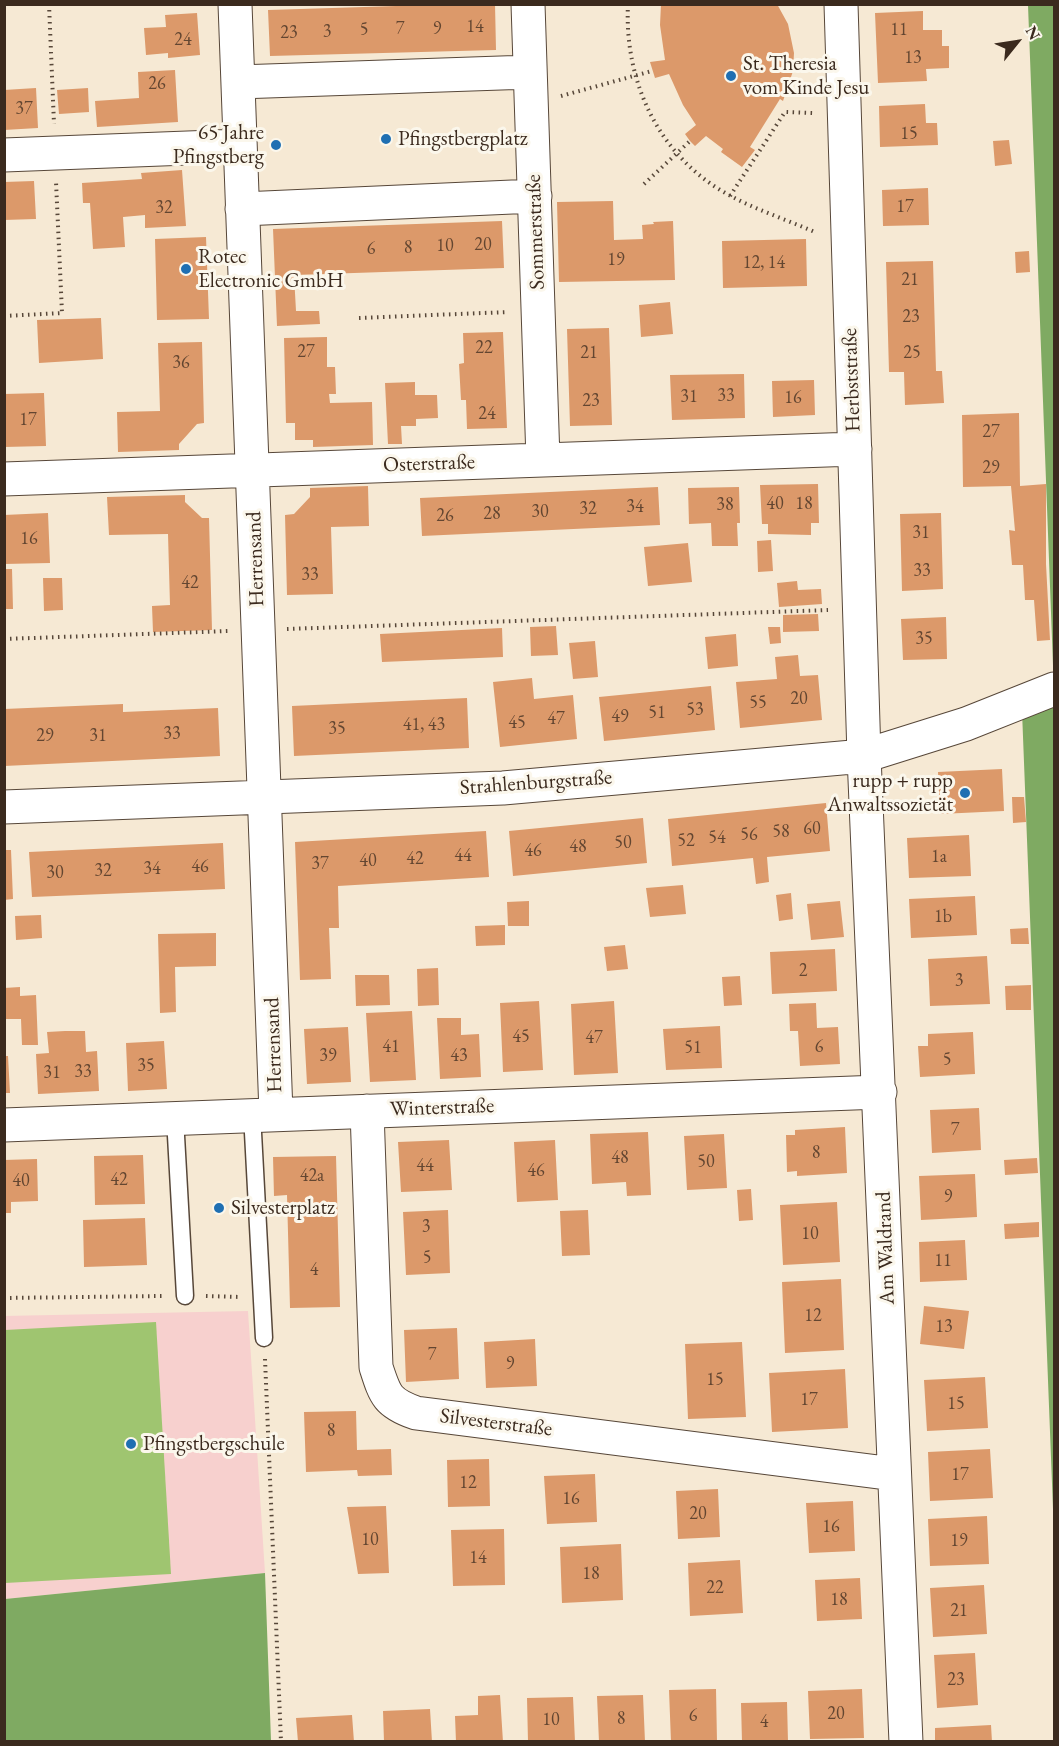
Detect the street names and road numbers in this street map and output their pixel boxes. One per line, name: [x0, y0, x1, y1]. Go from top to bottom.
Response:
street label: Sommerstraße: [521, 174, 551, 290]
street label: Herbststraße: [838, 328, 866, 432]
street label: Osterstraße: [383, 450, 475, 478]
street label: Herrensand: [242, 511, 270, 607]
street label: Strahlenburgstraße: [459, 765, 613, 801]
street label: Herrensand: [260, 997, 288, 1093]
street label: Winterstraße: [389, 1094, 495, 1122]
street label: Am Waldrand: [871, 1191, 901, 1305]
street label: Silvesterstraße: [438, 1404, 554, 1442]

